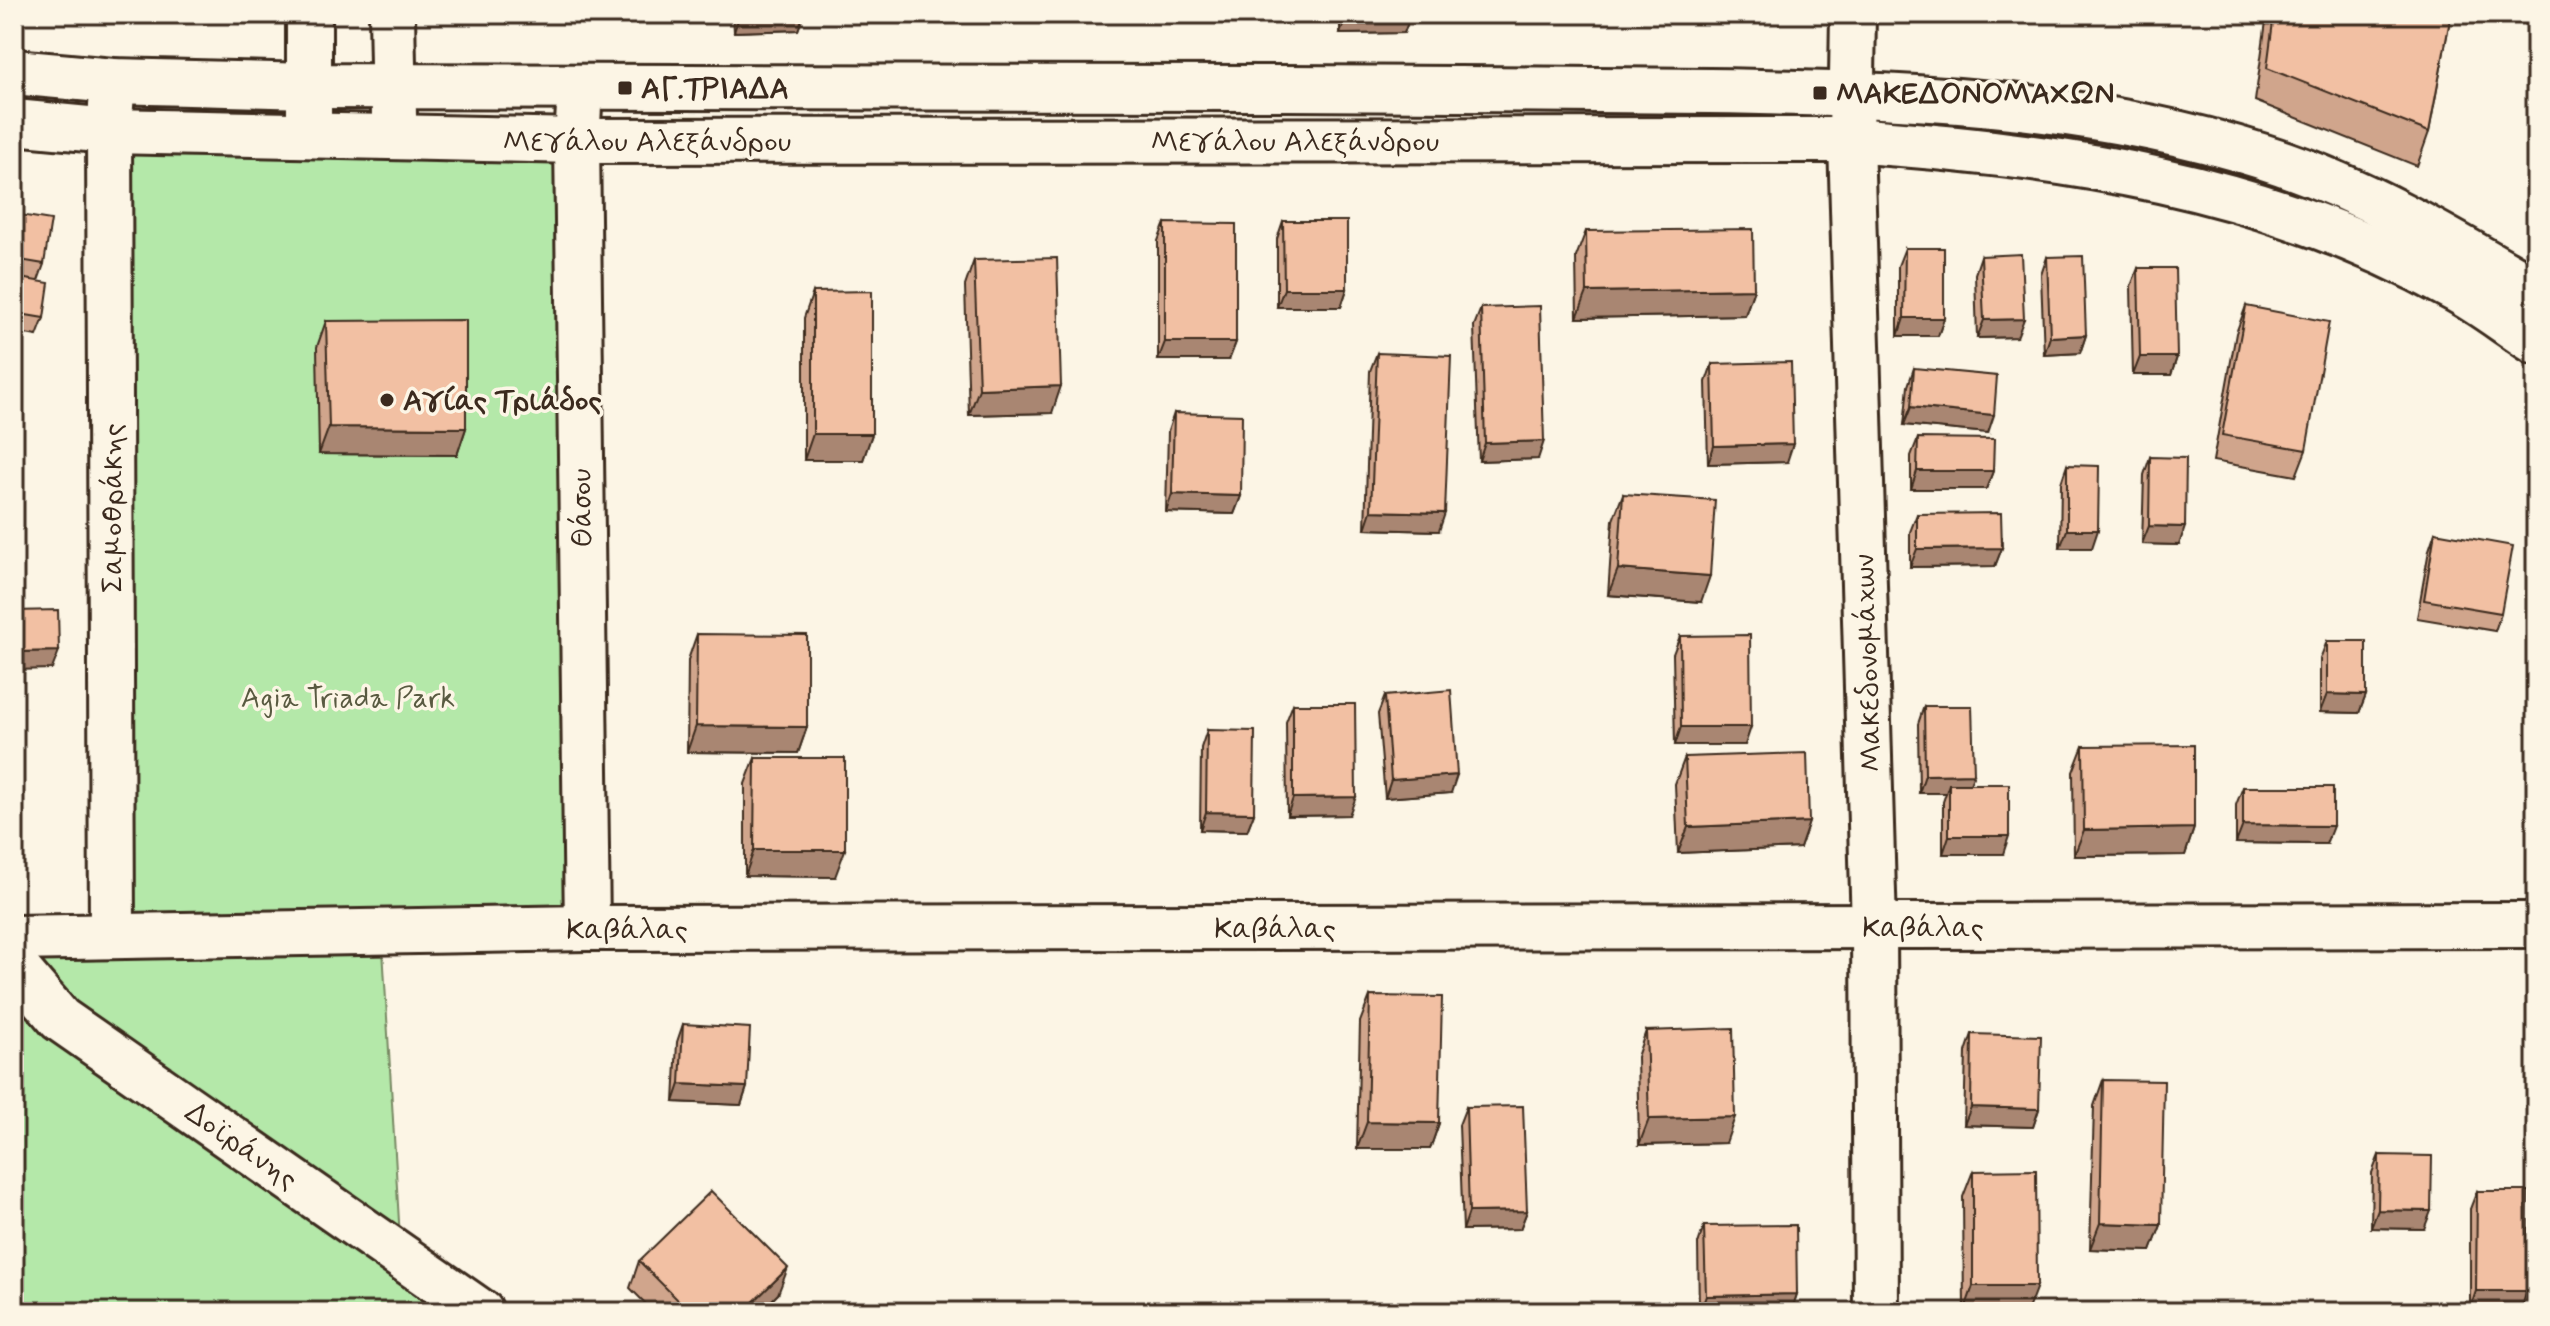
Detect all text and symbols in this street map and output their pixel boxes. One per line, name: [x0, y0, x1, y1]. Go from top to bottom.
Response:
place label: ΑΓ.ΤΡΙΑΔΑ: [641, 70, 789, 109]
place label: ΜΑΚΕΔΟΝΟΜΑΧΩΝ: [1836, 75, 2114, 114]
marker: ΑΓ.ΤΡΙΑΔΑ: [616, 79, 634, 97]
marker: ΜΑΚΕΔΟΝΟΜΑΧΩΝ: [1811, 84, 1829, 102]
street label: Μεγάλου Αλεξάνδρου: [503, 123, 791, 162]
street label: Μεγάλου Αλεξάνδρου: [1151, 123, 1439, 162]
place label: Αγίας Τριάδος: [403, 382, 602, 421]
marker: Αγίας Τριάδος: [378, 391, 396, 409]
street label: Σαμοθράκης: [94, 423, 133, 593]
street label: Θάσου: [562, 468, 603, 548]
street label: Μακεδονομάχων: [1845, 553, 1892, 773]
park label: Agia Triada Park: [241, 679, 455, 718]
street label: Καβάλας: [1862, 909, 1984, 948]
street label: Καβάλας: [1214, 910, 1336, 949]
street label: Καβάλας: [566, 911, 688, 950]
street label: Δοϊράνης: [177, 1093, 305, 1199]

